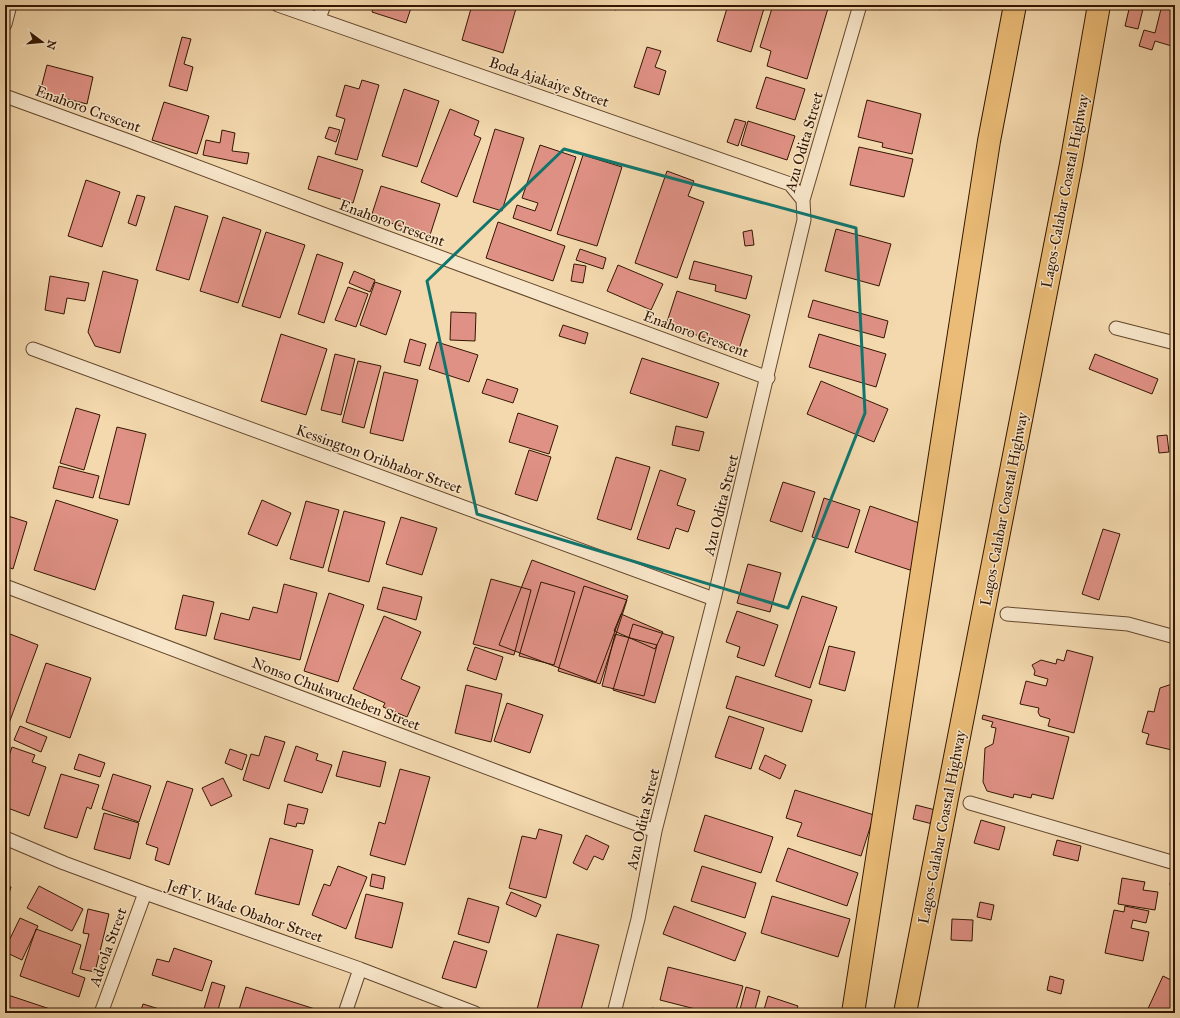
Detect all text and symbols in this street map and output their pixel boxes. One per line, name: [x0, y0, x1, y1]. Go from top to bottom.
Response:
north arrow: [22, 22, 62, 62]
text: N: [43, 38, 59, 52]
street label: Boda Ajakaiye Street: [487, 53, 612, 111]
street label: Enahoro Crescent: [33, 82, 144, 137]
street label: Azu Odita Street: [781, 89, 827, 195]
street label: Lagos-Calabar Coastal Highway: [1037, 92, 1093, 289]
street label: Enahoro Crescent: [337, 196, 448, 251]
street label: Enahoro Crescent: [641, 307, 752, 362]
street label: Lagos-Calabar Coastal Highway: [976, 410, 1032, 607]
street label: Kessington Oribhabor Street: [294, 421, 465, 498]
street label: Azu Odita Street: [700, 452, 742, 558]
street label: Nonso Chukwucheben Street: [249, 654, 423, 735]
street label: Lagos-Calabar Coastal Highway: [914, 728, 970, 925]
street label: Azu Odita Street: [622, 766, 664, 872]
street label: Jeff V. Wade Obahor Street: [162, 875, 326, 947]
street label: Adeola Street: [85, 905, 131, 990]

